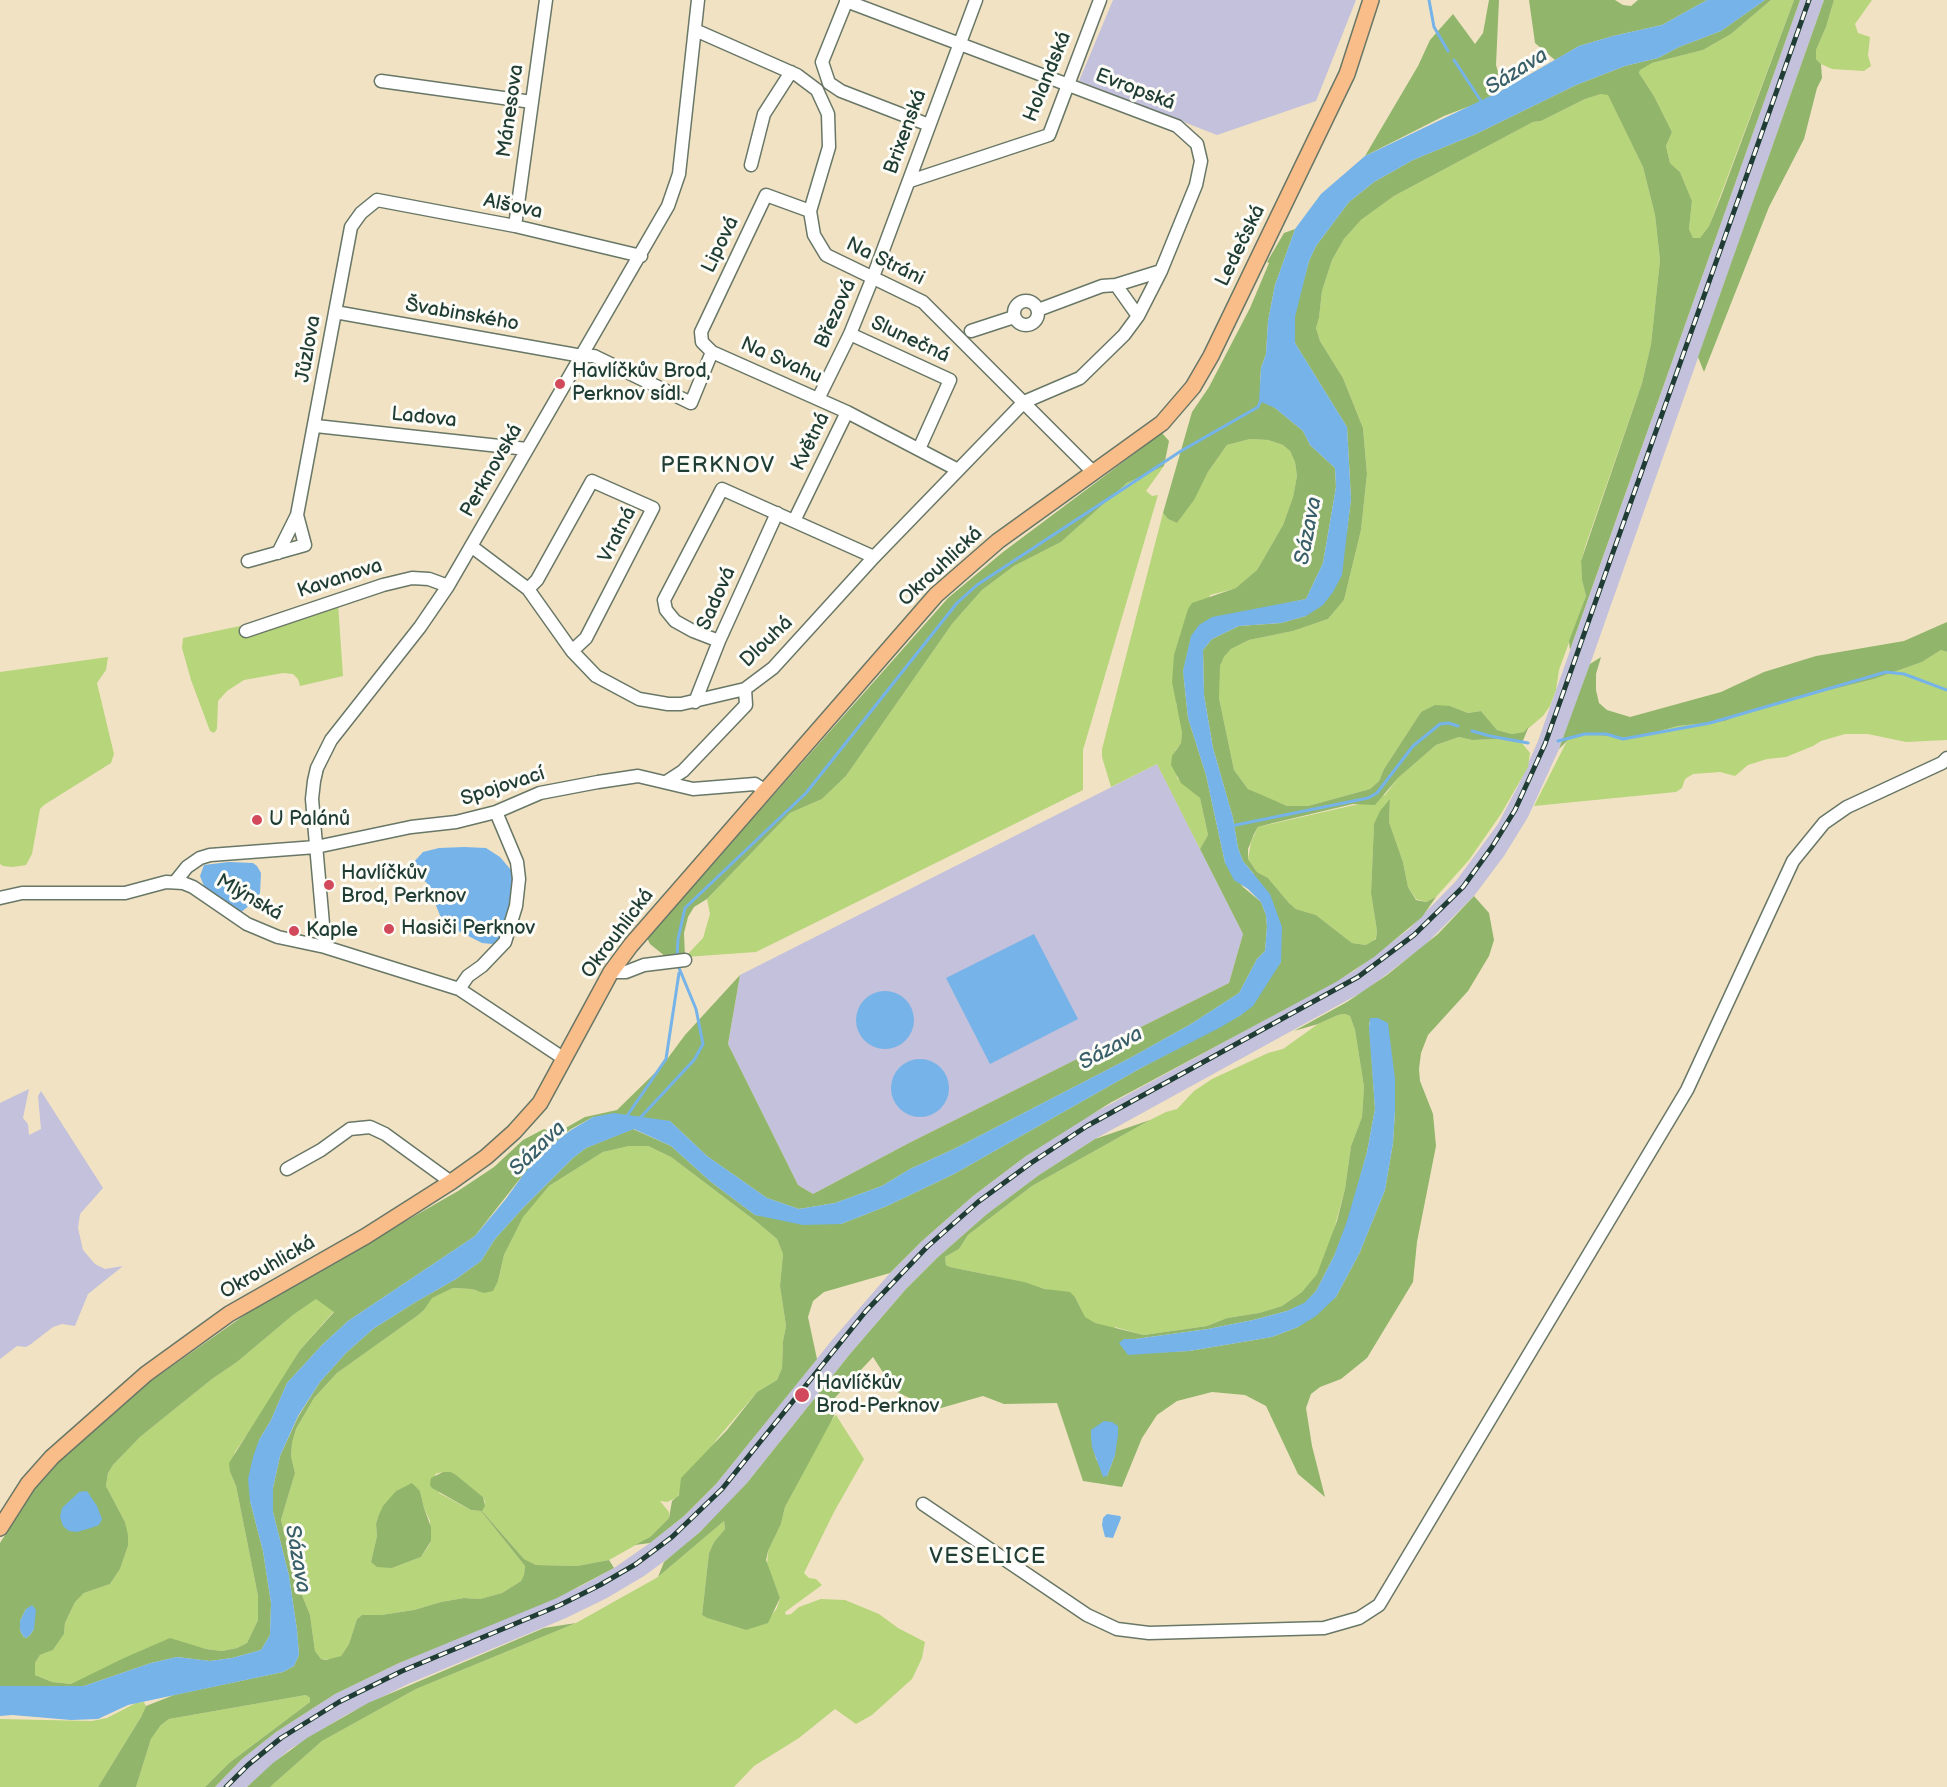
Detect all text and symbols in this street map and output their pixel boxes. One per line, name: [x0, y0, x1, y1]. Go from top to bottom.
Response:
street label: Holandská: [1019, 28, 1077, 126]
water label: Sázava: [1481, 43, 1553, 101]
street label: Mánesova: [493, 63, 529, 159]
street label: Evropská: [1092, 64, 1178, 116]
street label: Brixenská: [880, 86, 932, 178]
street label: Alšova: [481, 189, 545, 225]
street label: Ledečská: [1211, 201, 1271, 291]
street label: Lipová: [697, 213, 745, 277]
street label: Na Stráni: [842, 233, 928, 291]
street label: Březová: [810, 276, 862, 352]
street label: Švabinského: [403, 293, 521, 337]
street label: Slunečná: [867, 311, 953, 369]
street label: Jůzlova: [291, 314, 327, 384]
street label: Na Svahu: [737, 332, 825, 390]
place label: Havlíčkův Brod, Perknov sídl.: [572, 360, 710, 407]
marker: Havlíčkův Brod, Perknov sídl.: [553, 377, 567, 391]
street label: Ladova: [390, 403, 458, 433]
street label: Květná: [787, 409, 835, 475]
street label: Perknovská: [456, 420, 528, 522]
district label: PERKNOV: [660, 453, 776, 479]
water label: Sázava: [1290, 495, 1328, 567]
street label: Vratná: [594, 503, 642, 567]
street label: Okrouhlická: [894, 522, 988, 612]
street label: Kavanova: [294, 554, 386, 604]
street label: Sadová: [692, 564, 742, 634]
street label: Dlouhá: [736, 611, 798, 673]
street label: Spojovací: [458, 762, 548, 812]
place label: U Palánů: [269, 808, 350, 832]
marker: U Palánů: [250, 813, 264, 827]
place label: Havlíčkův Brod, Perknov: [341, 862, 466, 909]
street label: Mlýnská: [212, 869, 286, 927]
marker: Havlíčkův Brod, Perknov: [322, 878, 336, 892]
street label: Okrouhlická: [577, 885, 659, 983]
place label: Hasiči Perknov: [401, 917, 535, 941]
place label: Kaple: [306, 919, 358, 943]
marker: Hasiči Perknov: [382, 922, 396, 936]
marker: Kaple: [287, 924, 301, 938]
water label: Sázava: [1075, 1022, 1147, 1076]
water label: Sázava: [505, 1116, 571, 1182]
street label: Okrouhlická: [216, 1231, 320, 1305]
place label: Havlíčkův Brod-Perknov: [816, 1372, 939, 1419]
marker: Havlíčkův Brod-Perknov: [793, 1386, 811, 1404]
water label: Sázava: [279, 1523, 315, 1595]
district label: VESELICE: [929, 1544, 1047, 1570]

